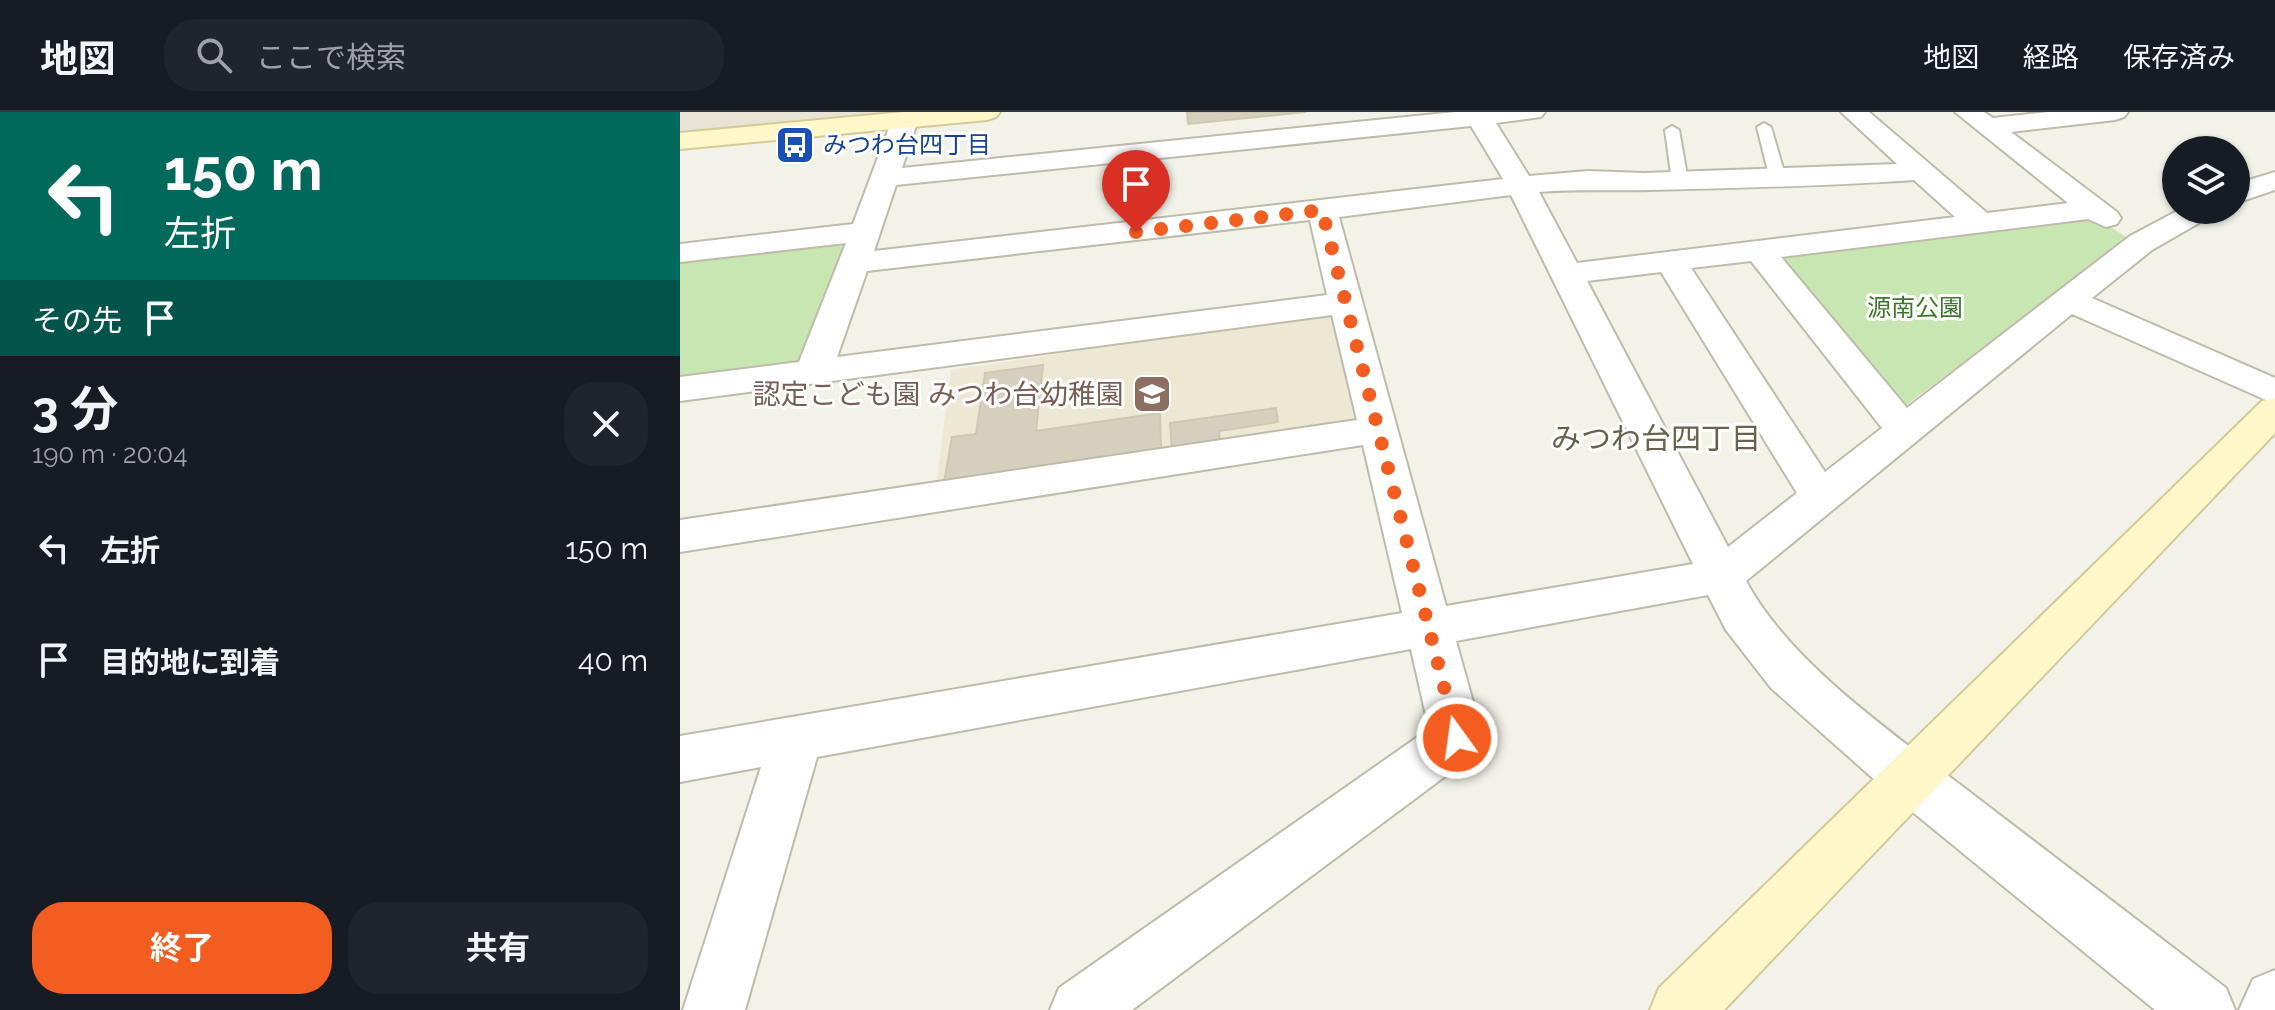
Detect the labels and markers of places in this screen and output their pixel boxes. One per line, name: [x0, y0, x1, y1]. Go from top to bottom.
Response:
bus stop icon: みつわ台四丁目: [774, 124, 816, 166]
place label: みつわ台四丁目: [823, 130, 991, 159]
pin: [1102, 150, 1170, 232]
school or university icon: 認定こども園 みつわ台幼稚園: [1131, 373, 1173, 415]
place label: 認定こども園 みつわ台幼稚園: [753, 378, 1124, 411]

